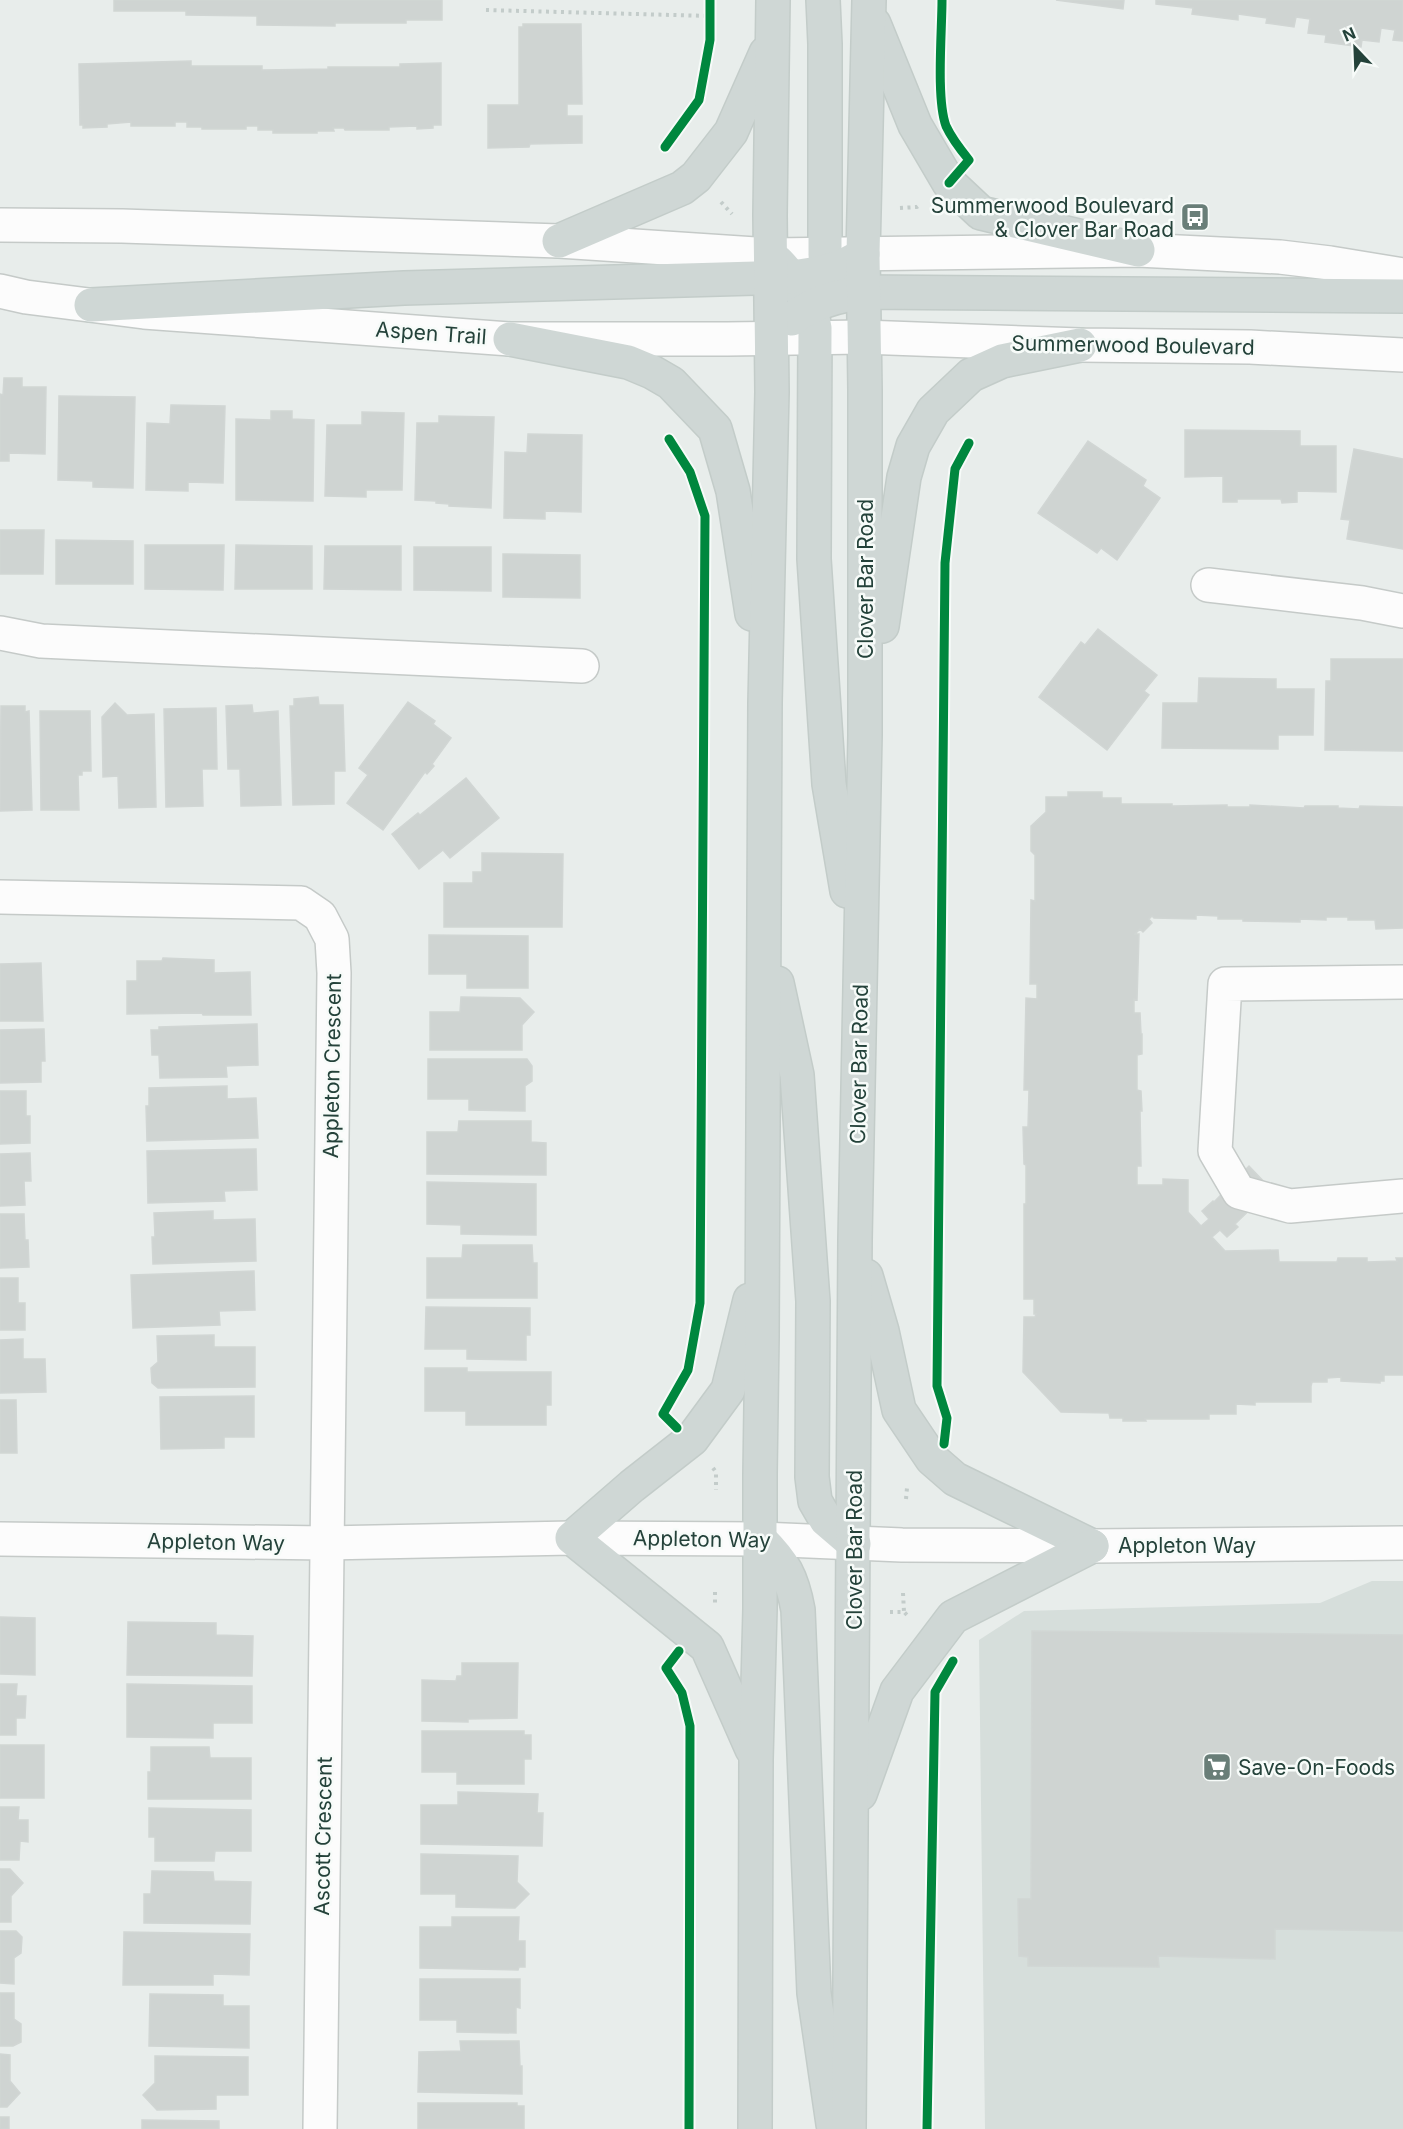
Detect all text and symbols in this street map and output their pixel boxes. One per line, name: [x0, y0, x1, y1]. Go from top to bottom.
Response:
north arrow: [1325, 18, 1385, 78]
text: N: [1340, 23, 1359, 46]
place label: Summerwood Boulevard & Clover Bar Road: [931, 193, 1174, 242]
bus stop icon: Summerwood Boulevard & Clover Bar Road: [1179, 201, 1211, 233]
street label: Aspen Trail: [375, 317, 487, 349]
street label: Summerwood Boulevard: [1011, 330, 1255, 360]
street label: Clover Bar Road: [853, 499, 878, 659]
street label: Appleton Crescent: [318, 973, 346, 1159]
street label: Clover Bar Road: [845, 984, 873, 1144]
street label: Clover Bar Road: [842, 1470, 867, 1630]
street label: Appleton Way: [633, 1525, 771, 1553]
street label: Appleton Way: [147, 1528, 285, 1556]
street label: Appleton Way: [1118, 1533, 1256, 1558]
supermarket icon: Save-On-Foods: [1201, 1751, 1233, 1783]
place label: Save-On-Foods: [1238, 1755, 1395, 1780]
street label: Ascott Crescent: [309, 1756, 337, 1916]

